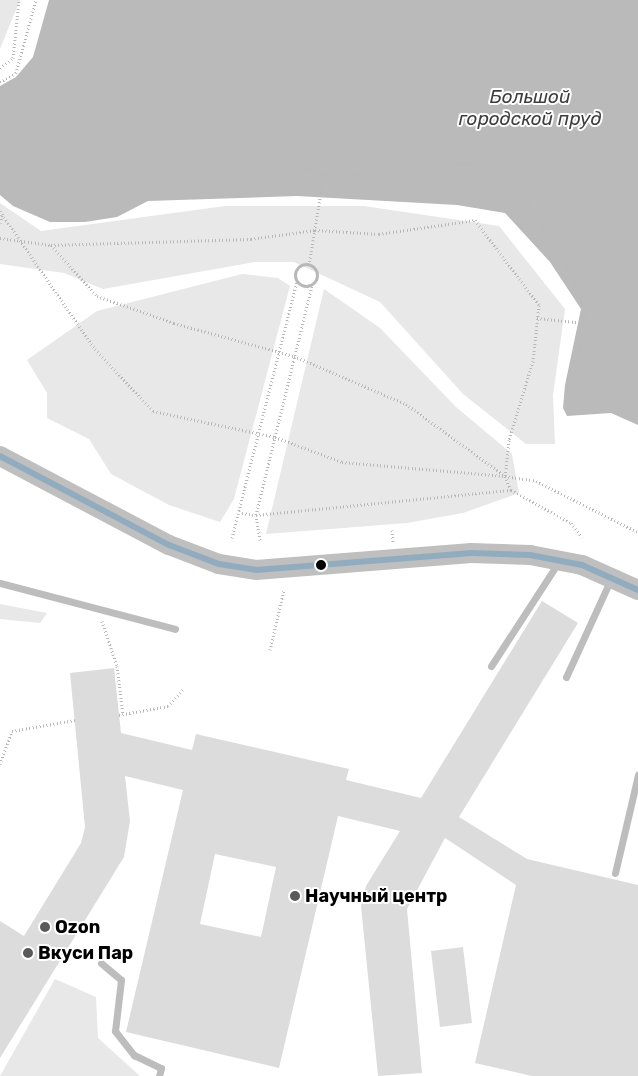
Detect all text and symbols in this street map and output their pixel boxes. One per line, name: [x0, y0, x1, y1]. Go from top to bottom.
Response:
water label: Большой городской пруд: [458, 86, 602, 130]
unlabelled marker: [316, 560, 326, 570]
place label: Научный центр: [305, 885, 447, 907]
marker: Научный центр: [289, 890, 301, 902]
place label: Ozon: [55, 916, 100, 938]
marker: Ozon: [39, 921, 51, 933]
place label: Вкуси Пар: [38, 942, 133, 964]
marker: Вкуси Пар: [22, 947, 34, 959]

